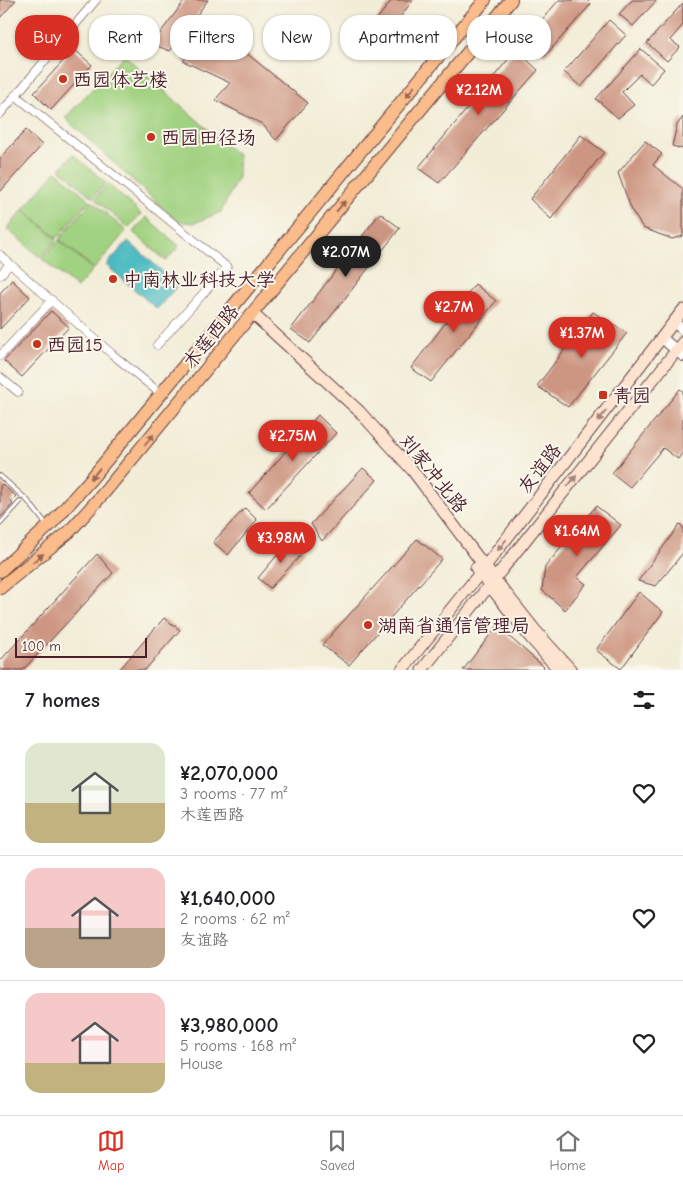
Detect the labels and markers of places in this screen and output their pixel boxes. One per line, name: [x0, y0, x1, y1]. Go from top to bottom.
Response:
place label: 西园体艺楼: [73, 69, 168, 91]
marker: 西园体艺楼: [57, 73, 69, 85]
pin: ¥2.12M: [438, 74, 520, 116]
place label: 西园田径场: [161, 127, 256, 149]
marker: 西园田径场: [145, 131, 157, 143]
pin: ¥2.07M: [305, 236, 387, 278]
place label: 中南林业科技大学: [123, 269, 275, 291]
marker: 中南林业科技大学: [107, 273, 119, 285]
pin: ¥2.7M: [419, 290, 489, 333]
pin: ¥1.37M: [541, 316, 623, 359]
place label: 西园15: [47, 334, 103, 356]
marker: 西园15: [31, 338, 43, 350]
place label: 青园: [613, 385, 651, 407]
marker: 青园: [597, 389, 609, 401]
pin: ¥2.75M: [252, 420, 334, 462]
pin: ¥1.64M: [536, 514, 618, 557]
pin: ¥3.98M: [240, 522, 322, 564]
place label: 湖南省通信管理局: [378, 615, 530, 637]
marker: 湖南省通信管理局: [362, 619, 374, 631]

